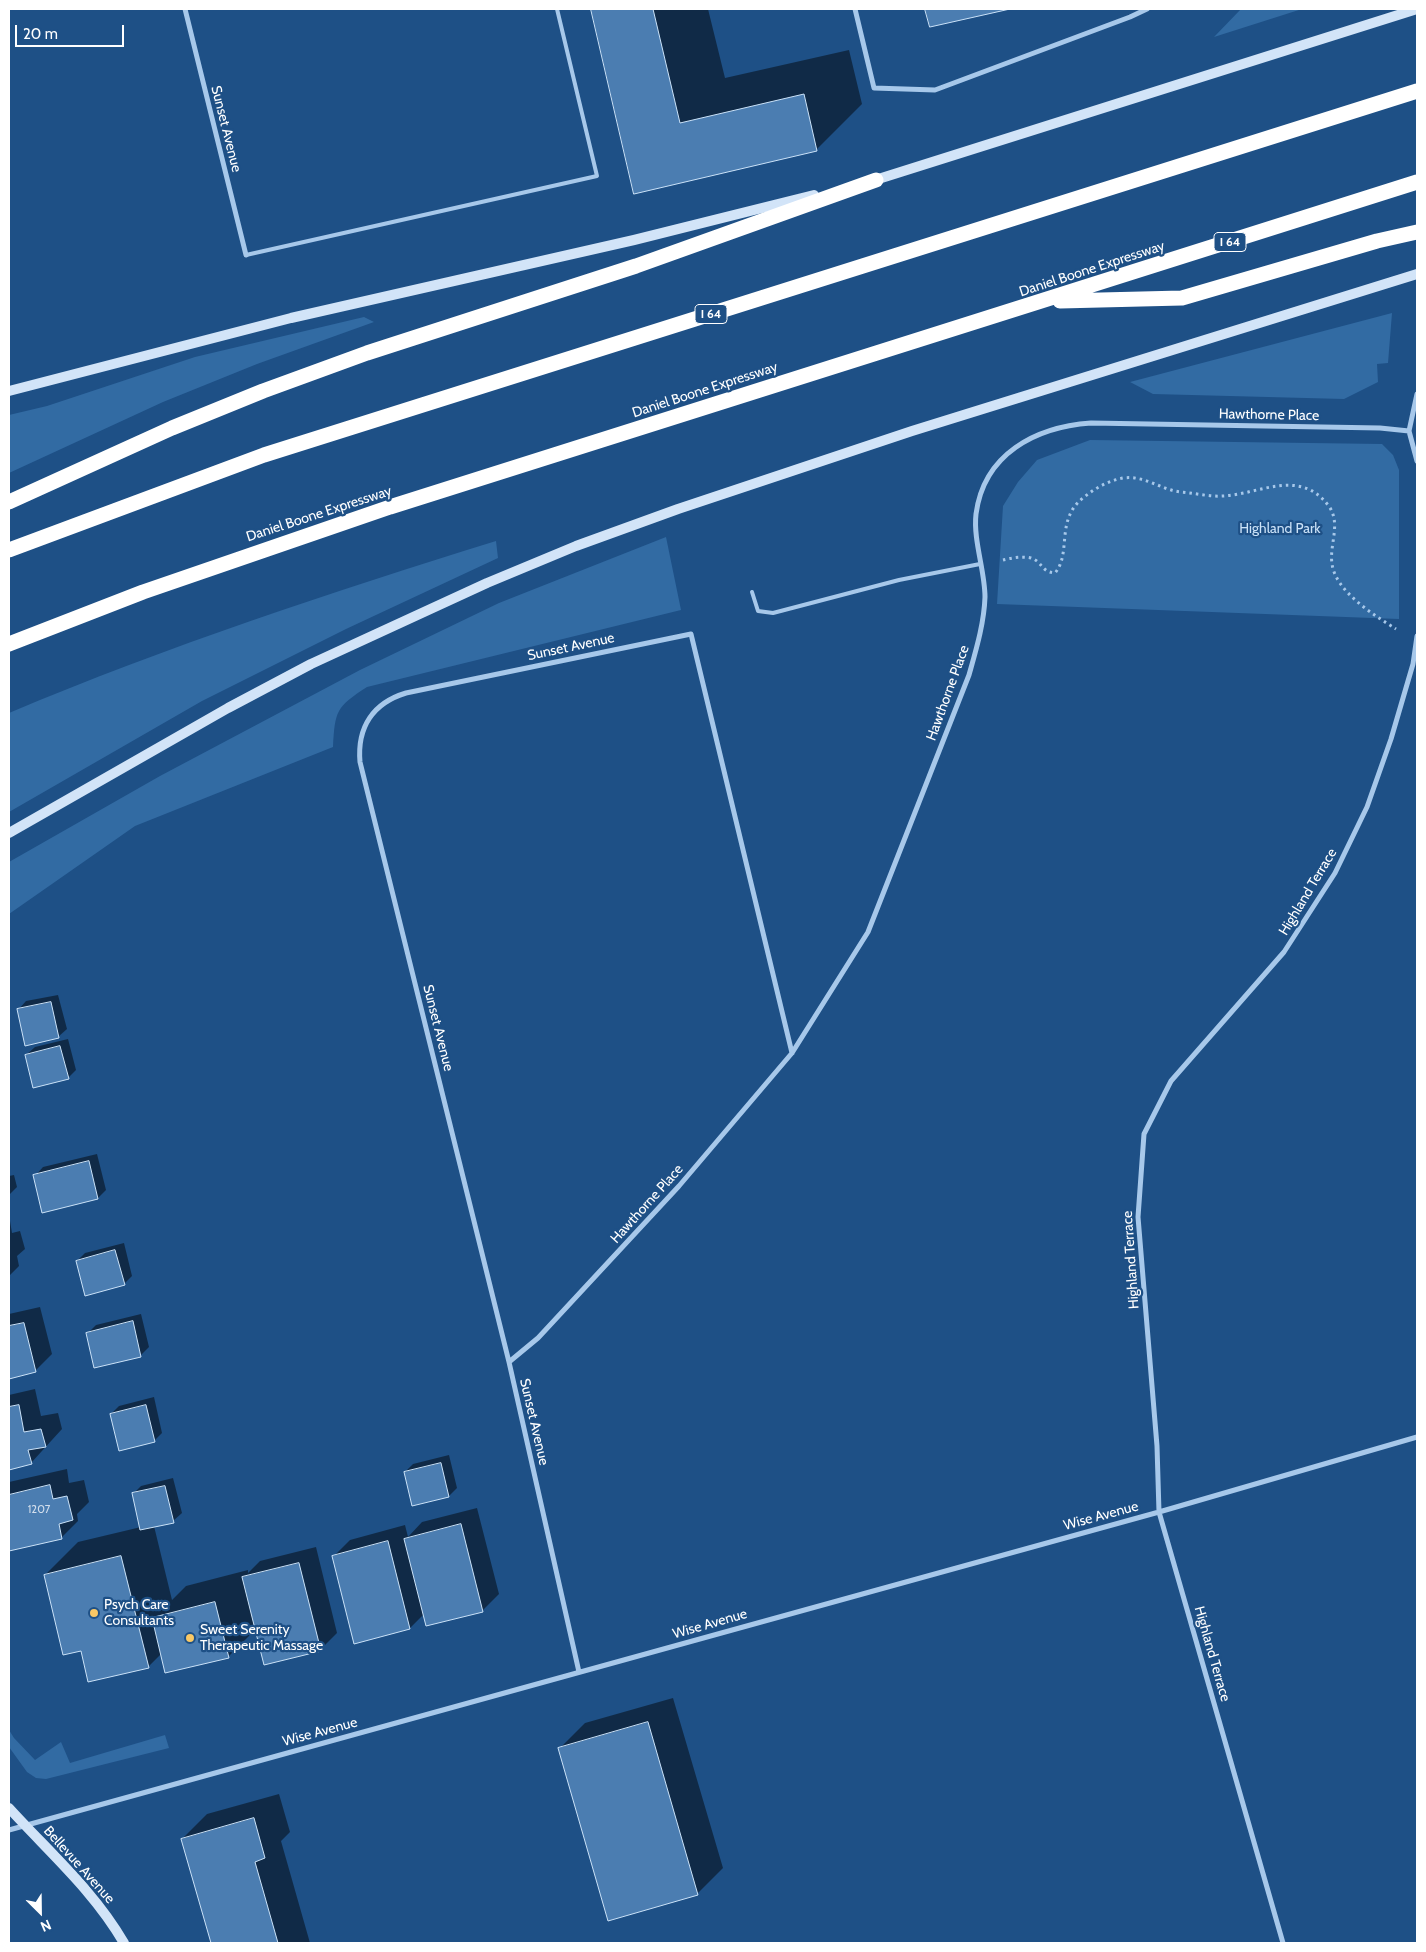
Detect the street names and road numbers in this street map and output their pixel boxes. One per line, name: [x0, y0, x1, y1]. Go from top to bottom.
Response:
street label: Sunset Avenue: [207, 84, 245, 174]
road number: I 64: [1214, 232, 1246, 252]
street label: Daniel Boone Expressway: [1017, 238, 1167, 300]
road number: I 64: [695, 304, 727, 324]
street label: Daniel Boone Expressway: [630, 359, 780, 421]
street label: Hawthorne Place: [1219, 406, 1319, 424]
street label: Daniel Boone Expressway: [244, 483, 394, 545]
street label: Sunset Avenue: [526, 630, 616, 664]
street label: Hawthorne Place: [923, 643, 973, 743]
street label: Highland Terrace: [1275, 845, 1341, 939]
street label: Sunset Avenue: [419, 983, 457, 1073]
street label: Hawthorne Place: [607, 1161, 687, 1247]
street label: Highland Terrace: [1119, 1210, 1143, 1310]
street label: Sunset Avenue: [516, 1377, 552, 1467]
street label: Wise Avenue: [1062, 1498, 1140, 1534]
street label: Highland Terrace: [1190, 1604, 1234, 1704]
street label: Wise Avenue: [671, 1605, 749, 1643]
street label: Wise Avenue: [281, 1714, 359, 1750]
street label: Bellevue Avenue: [40, 1823, 118, 1907]

